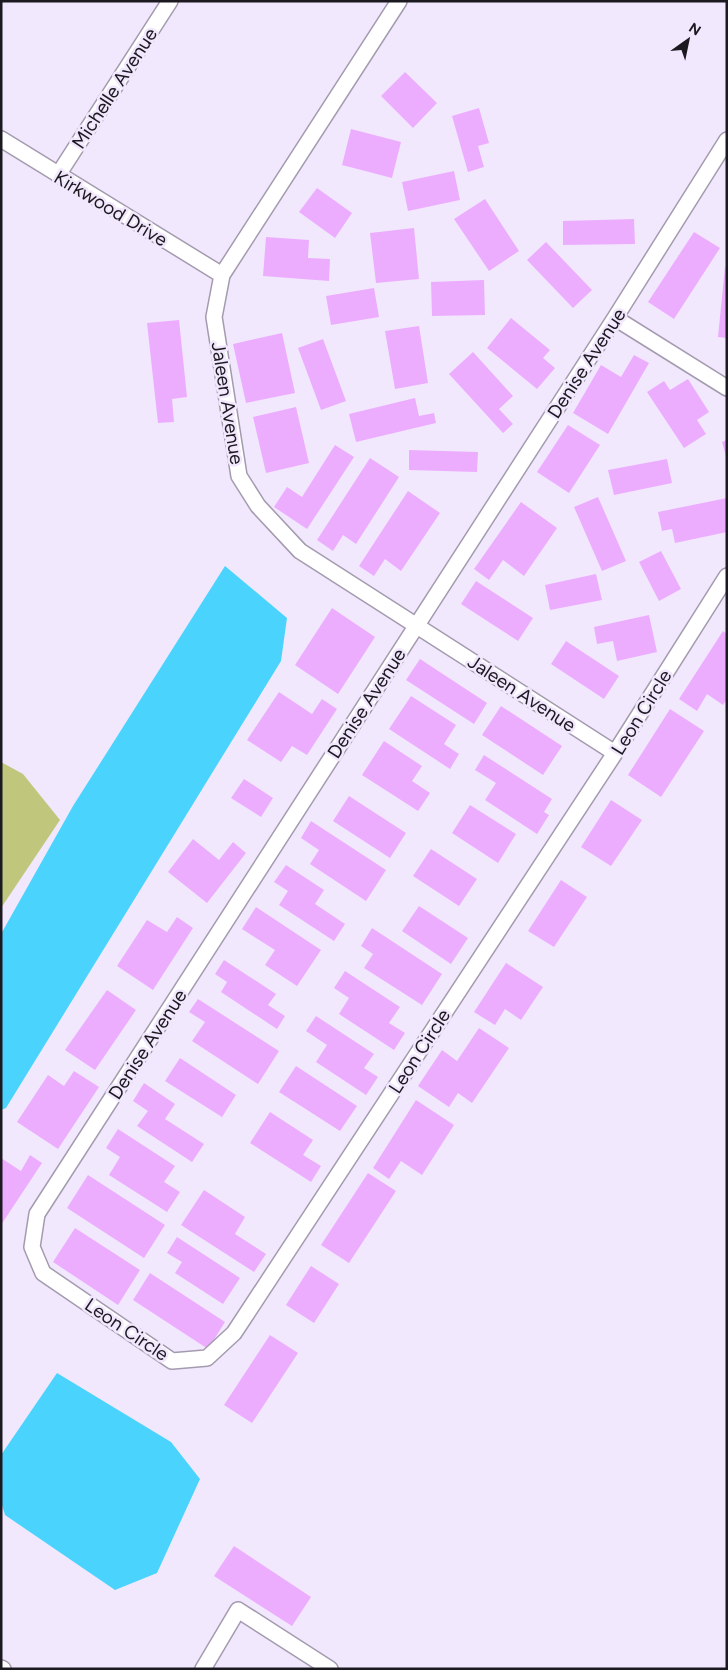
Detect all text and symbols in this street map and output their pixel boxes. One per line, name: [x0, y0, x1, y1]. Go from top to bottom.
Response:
north arrow: [663, 15, 713, 65]
text: N: [686, 19, 704, 40]
street label: Michelle Avenue: [67, 24, 162, 153]
street label: Kirkwood Drive: [50, 166, 172, 251]
street label: Denise Avenue: [542, 304, 631, 423]
street label: Jaleen Avenue: [206, 340, 249, 466]
street label: Denise Avenue: [322, 644, 411, 763]
street label: Jaleen Avenue: [463, 650, 580, 737]
street label: Leon Circle: [606, 665, 677, 759]
street label: Denise Avenue: [103, 985, 192, 1104]
street label: Leon Circle: [384, 1005, 455, 1098]
street label: Leon Circle: [81, 1293, 173, 1366]

